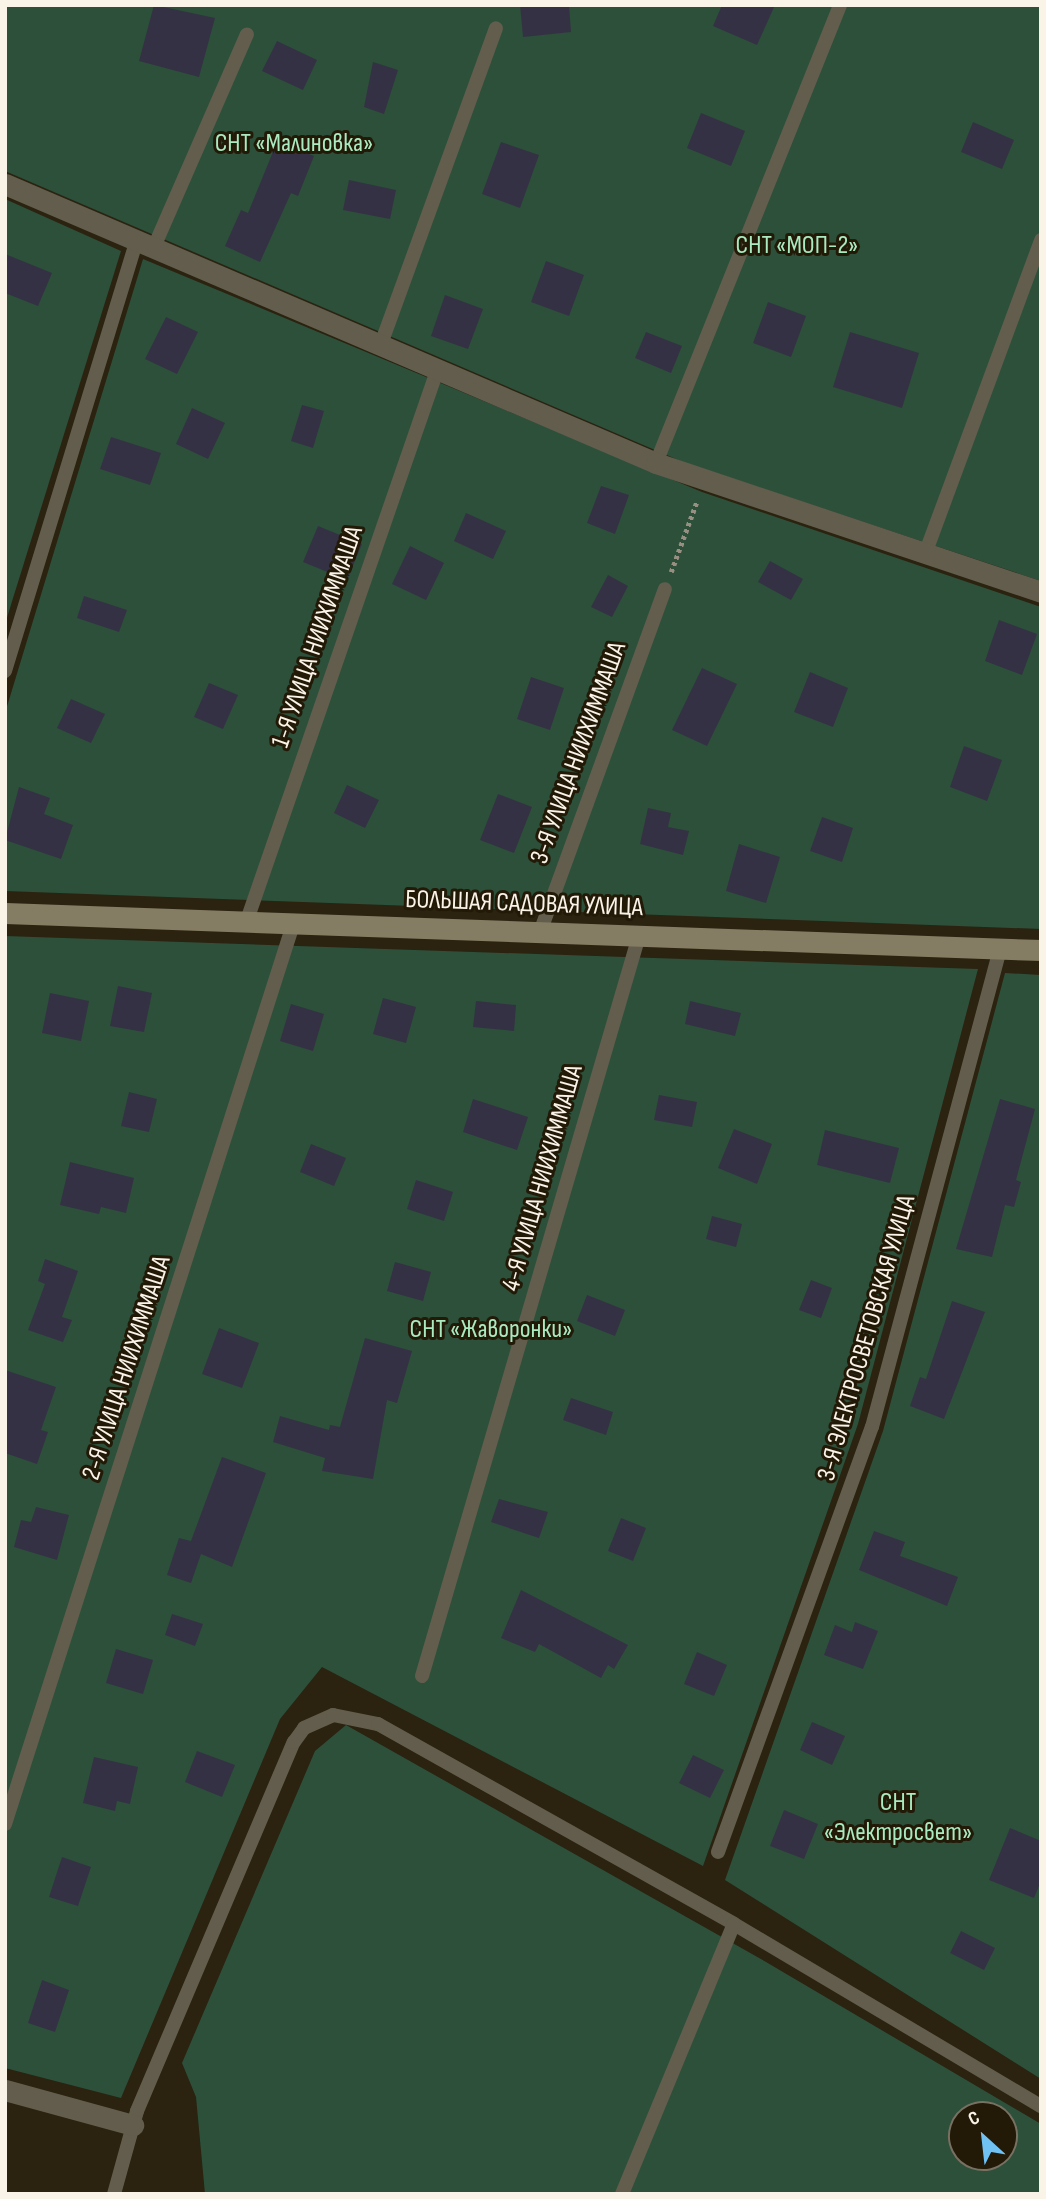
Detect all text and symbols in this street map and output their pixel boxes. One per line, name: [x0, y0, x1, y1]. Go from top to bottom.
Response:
park label: СНТ «Малиновка»: [215, 128, 373, 160]
park label: СНТ «МОП-2»: [736, 230, 858, 262]
street label: 1-Я УЛИЦА НИИХИММАША: [265, 522, 371, 752]
street label: 3-Я УЛИЦА НИИХИММАША: [524, 638, 634, 868]
street label: БОЛЬШАЯ САДОВАЯ УЛИЦА: [405, 884, 643, 924]
street label: 4-Я УЛИЦА НИИХИММАША: [496, 1061, 590, 1295]
street label: 3-Я ЭЛЕКТРОСВЕТОВСКАЯ УЛИЦА: [811, 1191, 923, 1485]
street label: 2-Я УЛИЦА НИИХИММАША: [76, 1252, 178, 1484]
park label: СНТ «Жаворонки»: [410, 1314, 572, 1346]
park label: СНТ «Электросвет»: [824, 1787, 972, 1848]
north arrow: [948, 2101, 1018, 2171]
text: С: [965, 2106, 984, 2131]

